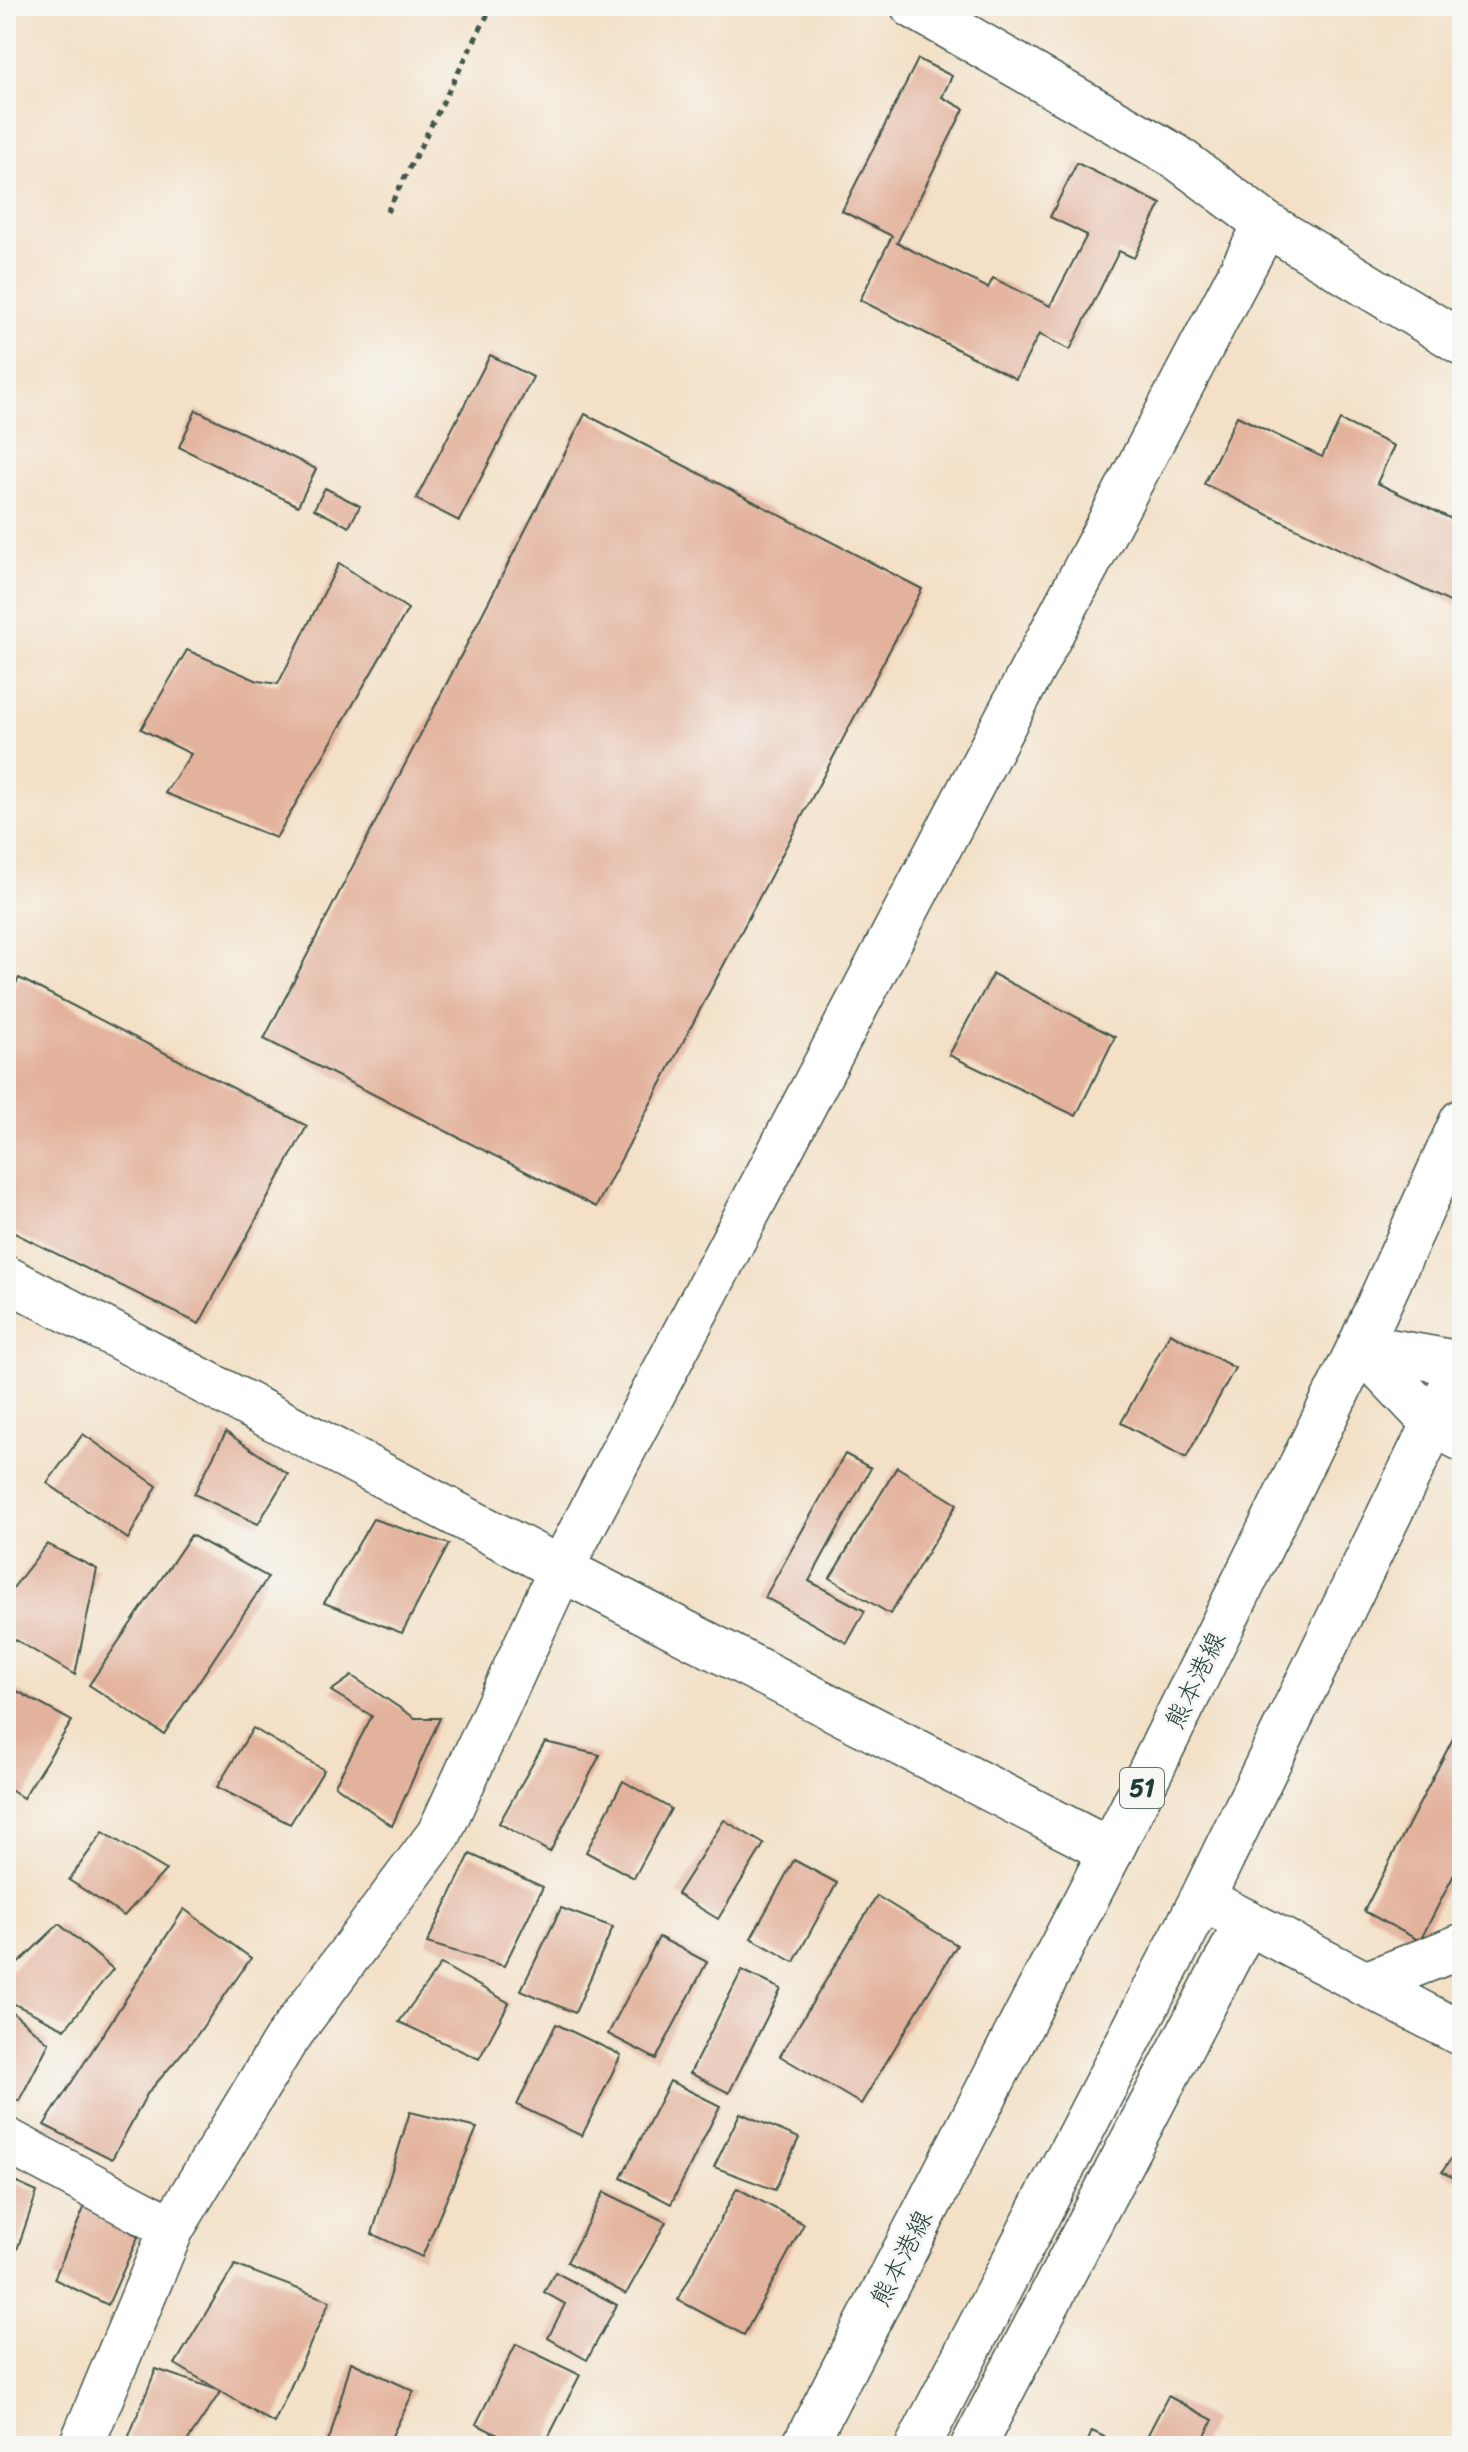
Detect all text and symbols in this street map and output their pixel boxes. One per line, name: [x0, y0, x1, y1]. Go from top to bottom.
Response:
street label: 熊本港線: [1152, 1623, 1238, 1737]
road number: 51: [1120, 1768, 1164, 1808]
street label: 熊本港線: [857, 2201, 945, 2315]

